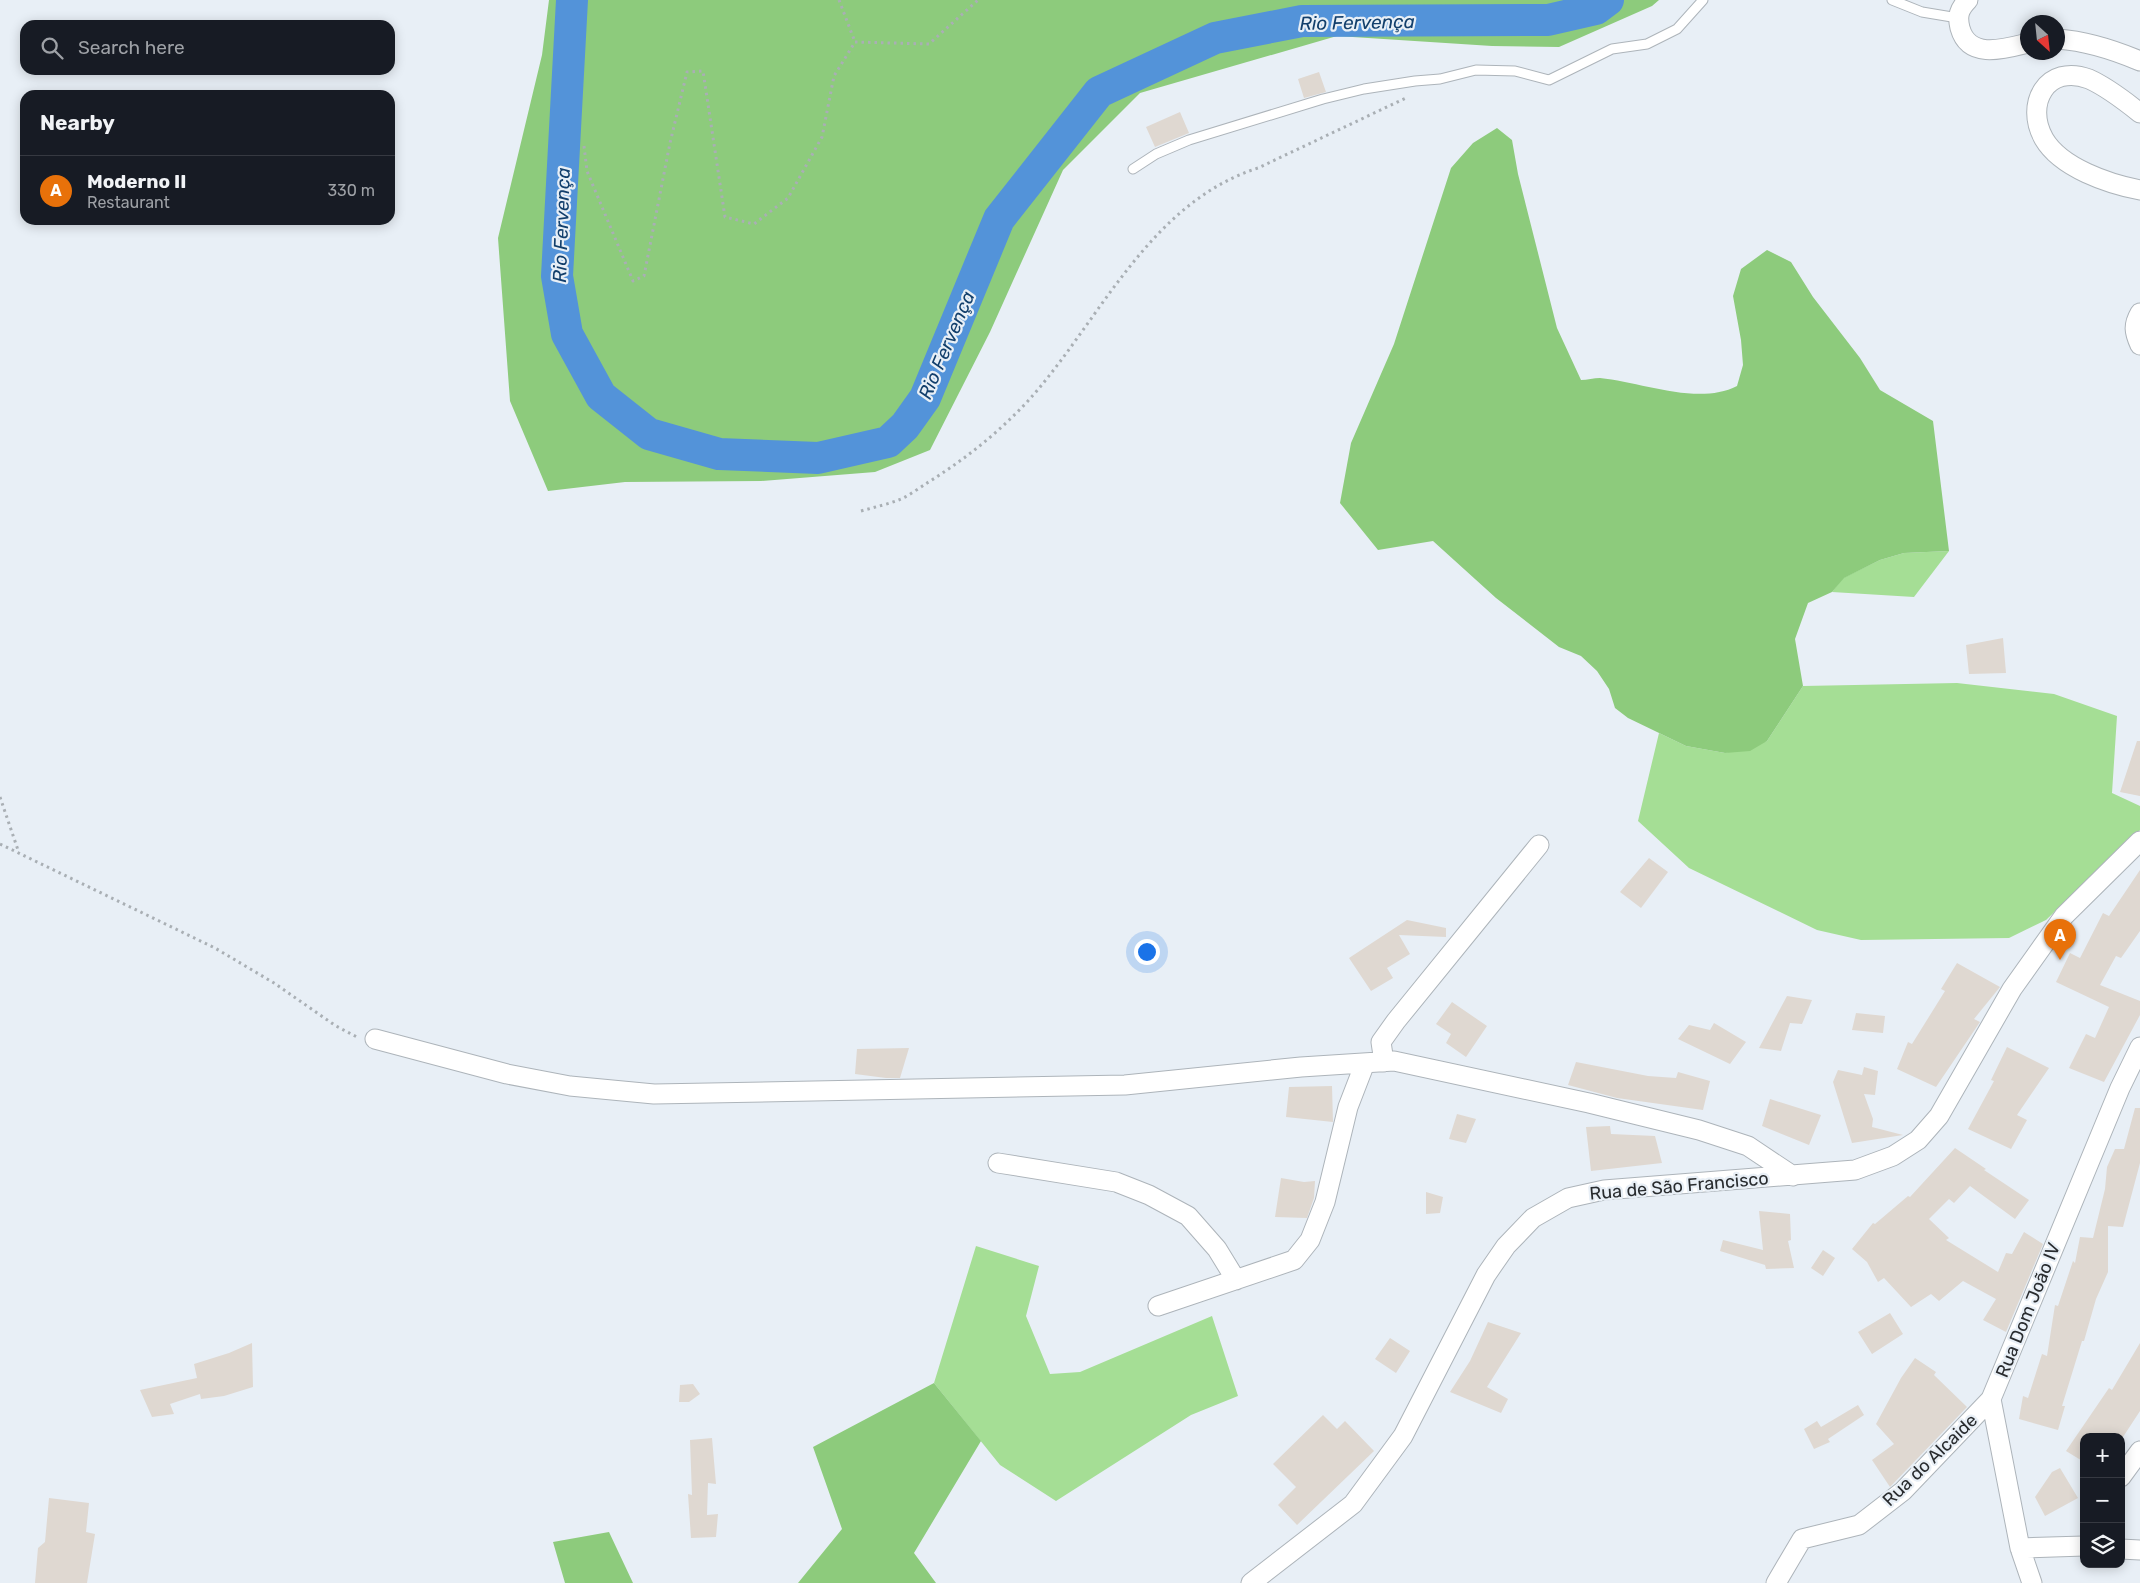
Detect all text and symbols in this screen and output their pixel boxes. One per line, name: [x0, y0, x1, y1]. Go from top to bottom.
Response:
water label: Rio Fervença: [1299, 10, 1415, 35]
north arrow: [2020, 15, 2065, 60]
search box: [20, 20, 395, 75]
icon: search: [38, 34, 66, 62]
text: Search here: [78, 36, 185, 59]
text: Nearby: [40, 110, 115, 135]
water label: Rio Fervença: [548, 167, 575, 283]
text: Moderno II: [87, 170, 186, 193]
text: A: [50, 181, 62, 200]
text: 330 m: [327, 181, 375, 200]
text: Restaurant: [87, 193, 170, 212]
water label: Rio Fervença: [913, 288, 980, 403]
pin: A: [2044, 919, 2076, 960]
your location: [1134, 939, 1160, 965]
street label: Rua de São Francisco: [1589, 1167, 1769, 1205]
street label: Rua Dom João IV: [1991, 1239, 2065, 1381]
street label: Rua do Alcaide: [1878, 1409, 1982, 1511]
map controls: [2080, 1433, 2125, 1568]
button: +: [2080, 1433, 2125, 1478]
button: −: [2080, 1478, 2125, 1523]
button: layers: [2080, 1523, 2125, 1568]

